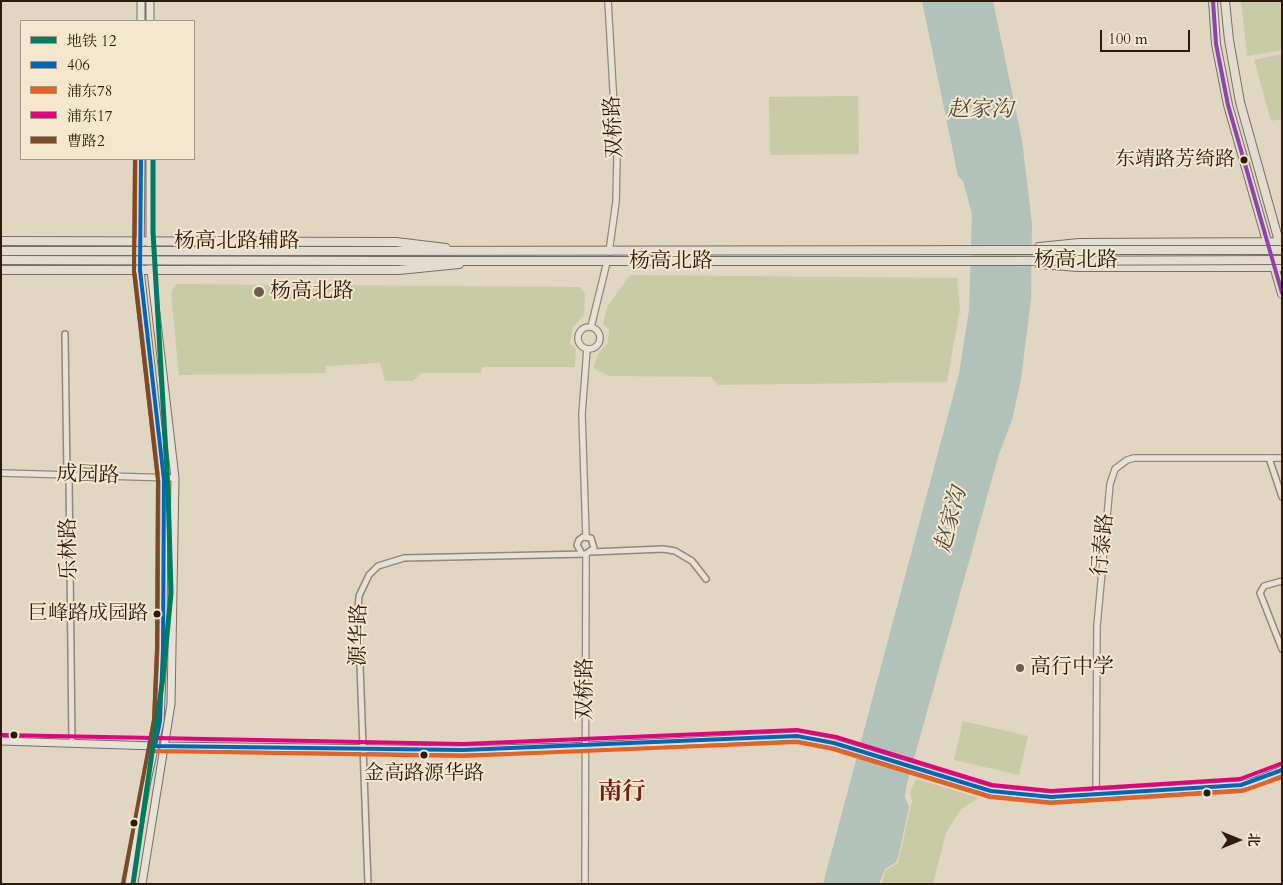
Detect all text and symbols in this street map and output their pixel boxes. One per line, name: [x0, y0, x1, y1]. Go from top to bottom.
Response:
legend: [20, 20, 195, 160]
scale bar: [1103, 20, 1193, 52]
text: 100 m: [1108, 29, 1148, 49]
text: 地铁 12: [67, 31, 116, 51]
text: 406: [67, 55, 90, 75]
text: 浦东78: [67, 81, 112, 101]
street label: 双桥路: [601, 95, 629, 159]
water label: 赵家沟: [947, 98, 1013, 124]
text: 浦东17: [67, 106, 112, 126]
text: 曹路2: [67, 131, 105, 151]
place label: 东靖路芳绮路: [1115, 148, 1235, 172]
marker: 东靖路芳绮路: [1239, 155, 1249, 165]
street label: 杨高北路辅路: [174, 229, 300, 255]
street label: 杨高北路: [1034, 248, 1118, 274]
street label: 杨高北路: [629, 249, 713, 275]
place label: 杨高北路: [270, 279, 354, 305]
marker: 杨高北路: [252, 285, 266, 299]
street label: 成园路: [56, 462, 120, 490]
water label: 赵家沟: [931, 485, 973, 555]
street label: 行泰路: [1088, 512, 1120, 578]
street label: 乐林路: [57, 517, 83, 581]
place label: 巨峰路成园路: [28, 602, 148, 626]
street label: 源华路: [347, 603, 373, 667]
marker: 巨峰路成园路: [152, 609, 162, 619]
place label: 高行中学: [1030, 655, 1114, 681]
street label: 双桥路: [573, 658, 599, 720]
marker: 高行中学: [1014, 662, 1026, 674]
unlabelled marker: [9, 730, 19, 740]
marker: 金高路源华路: [419, 750, 429, 760]
place label: 金高路源华路: [364, 762, 484, 786]
district label: 南行: [598, 779, 646, 807]
unlabelled marker: [1202, 788, 1212, 798]
north arrow: [1213, 815, 1263, 865]
unlabelled marker: [129, 818, 139, 828]
text: 北: [1244, 833, 1263, 847]

